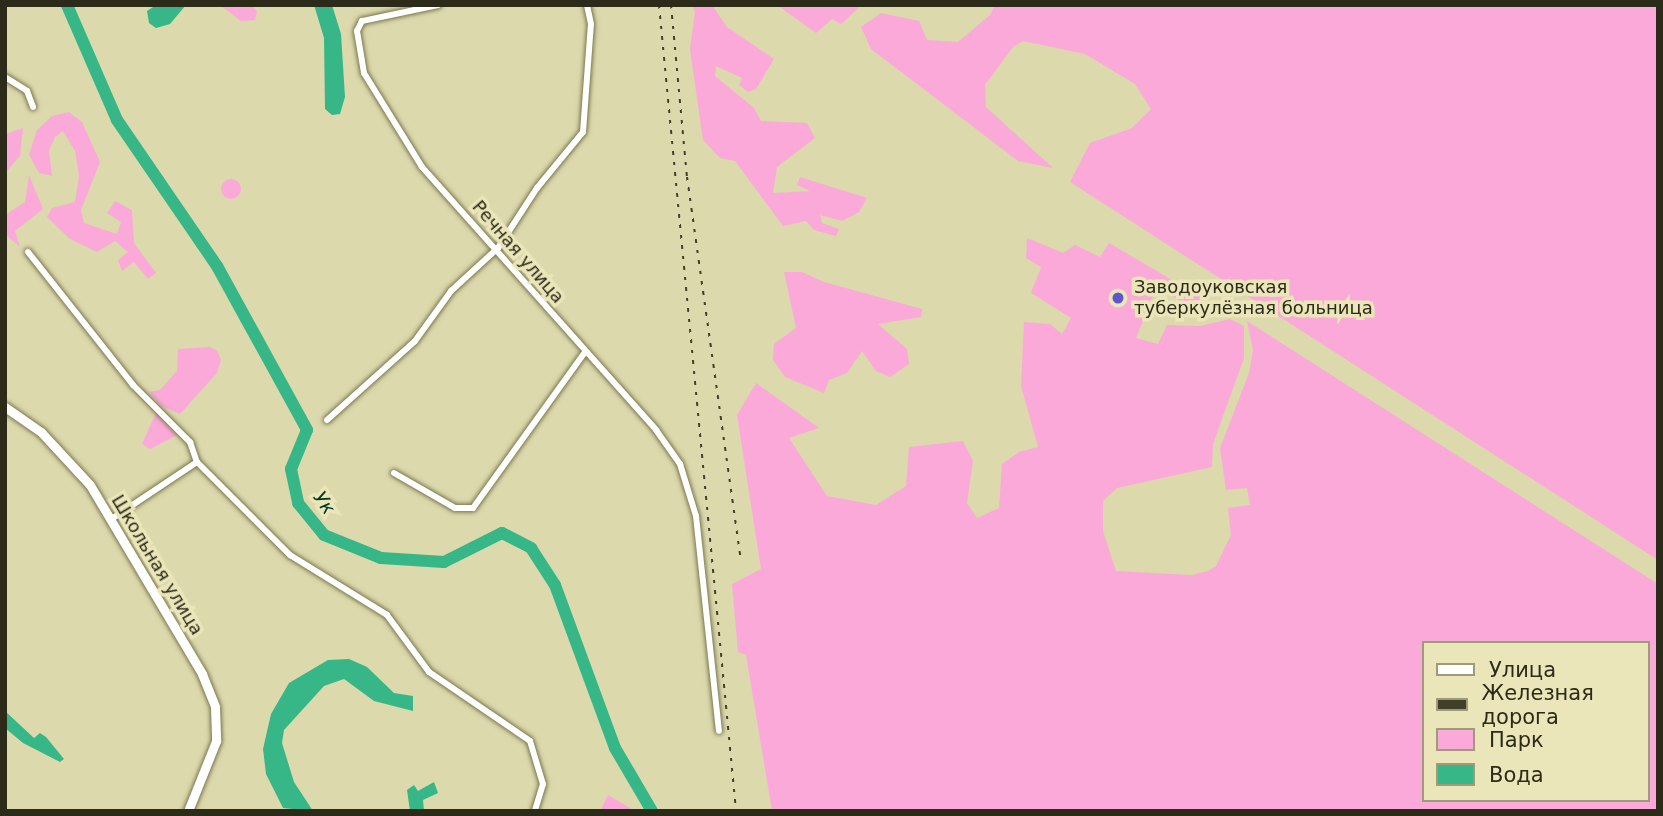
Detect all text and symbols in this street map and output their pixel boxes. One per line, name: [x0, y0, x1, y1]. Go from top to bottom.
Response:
street label: Речная улица: [468, 196, 568, 308]
place label: Заводоуковская туберкулёзная больница: [1134, 277, 1373, 320]
marker: Заводоуковская туберкулёзная больница: [1108, 288, 1128, 308]
water label: Ук: [308, 487, 340, 519]
street label: Школьная улица: [107, 491, 207, 639]
legend: [1422, 641, 1649, 802]
text: Улица: [1489, 658, 1556, 682]
text: Железная дорога: [1482, 681, 1594, 729]
text: Парк: [1489, 728, 1544, 752]
text: Вода: [1489, 763, 1544, 787]

